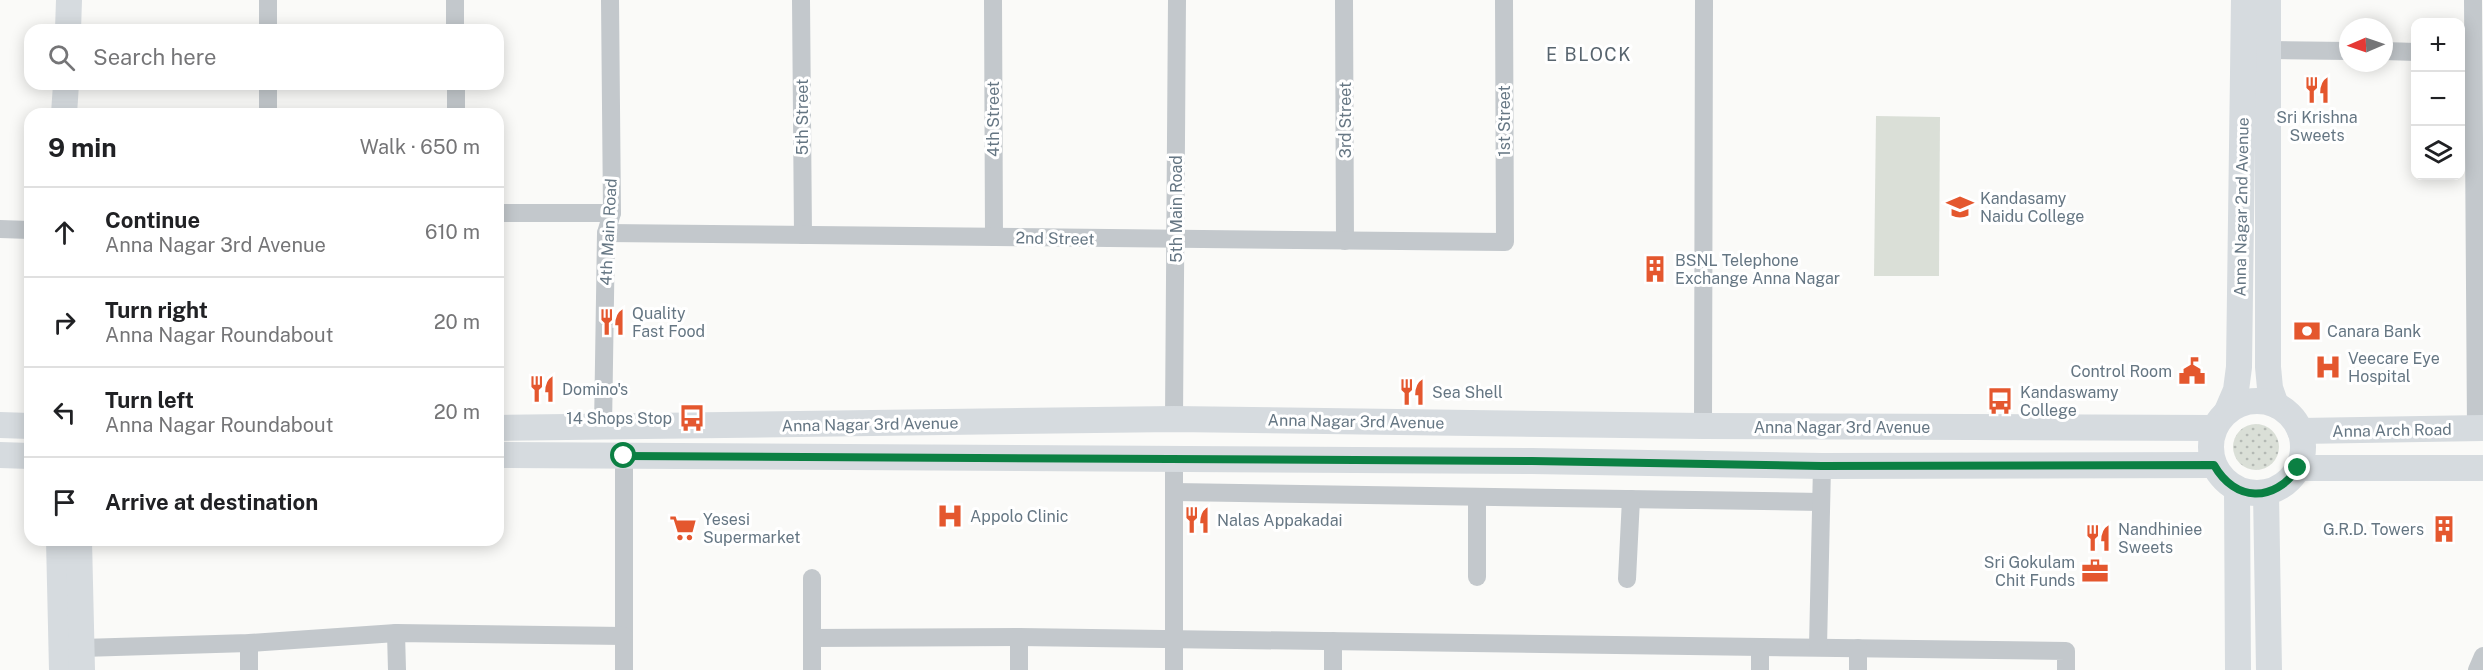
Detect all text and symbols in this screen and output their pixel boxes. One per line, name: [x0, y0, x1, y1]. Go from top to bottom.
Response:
north arrow: [2339, 18, 2393, 72]
map controls: [2411, 18, 2465, 180]
button: +: [2411, 18, 2465, 72]
search box: [24, 24, 504, 90]
icon: search: [45, 41, 78, 74]
text: Search here: [93, 44, 217, 70]
district label: E BLOCK: [1546, 44, 1632, 65]
button: −: [2411, 72, 2465, 126]
restaurant icon: Sri Krishna Sweets: [2302, 75, 2332, 105]
street label: 5th Street: [793, 79, 812, 155]
street label: 4th Street: [984, 81, 1003, 157]
street label: 3rd Street: [1336, 82, 1355, 158]
street label: 1st Street: [1495, 85, 1514, 157]
place label: Sri Krishna Sweets: [2276, 108, 2358, 145]
street label: Anna Nagar 2nd Avenue: [2230, 117, 2253, 297]
button: layers: [2411, 126, 2465, 180]
text: 9 min: [48, 132, 117, 163]
text: Walk · 650 m: [360, 135, 480, 159]
street label: 5th Main Road: [1167, 155, 1186, 263]
street label: 4th Main Road: [596, 178, 621, 286]
place label: Kandasamy Naidu College: [1980, 189, 2084, 226]
school or university icon: Kandasamy Naidu College: [1945, 192, 1975, 222]
text: Continue: [105, 207, 200, 233]
icon: ahead: [48, 216, 81, 249]
text: 610 m: [425, 220, 480, 244]
street label: 2nd Street: [1015, 228, 1095, 249]
text: Anna Nagar 3rd Avenue: [105, 233, 326, 257]
place label: BSNL Telephone Exchange Anna Nagar: [1675, 251, 1840, 288]
building icon: BSNL Telephone Exchange Anna Nagar: [1640, 254, 1670, 284]
text: Turn right: [105, 297, 208, 323]
place label: Quality Fast Food: [632, 304, 705, 341]
icon: right: [48, 306, 81, 339]
restaurant icon: Quality Fast Food: [597, 307, 627, 337]
text: 20 m: [434, 310, 480, 334]
bank icon: Canara Bank: [2292, 316, 2322, 346]
place label: Canara Bank: [2327, 322, 2421, 341]
text: Anna Nagar Roundabout: [105, 323, 333, 347]
place label: Veecare Eye Hospital: [2348, 349, 2440, 386]
hospital icon: Veecare Eye Hospital: [2313, 352, 2343, 382]
public building icon: Control Room: [2177, 356, 2207, 386]
place label: Control Room: [2070, 362, 2172, 381]
restaurant icon: Domino's: [527, 374, 557, 404]
restaurant icon: Sea Shell: [1397, 377, 1427, 407]
place label: Domino's: [562, 380, 628, 399]
place label: Sea Shell: [1432, 383, 1503, 402]
place label: Kandaswamy College: [2020, 383, 2119, 420]
bus stop icon: Kandaswamy College: [1985, 386, 2015, 416]
text: Turn left: [105, 387, 194, 413]
icon: left: [48, 396, 81, 429]
text: 20 m: [434, 400, 480, 424]
bus stop icon: 14 Shops Stop: [677, 403, 707, 433]
place label: 14 Shops Stop: [566, 409, 672, 428]
street label: Anna Nagar 3rd Avenue: [1267, 410, 1444, 433]
text: Anna Nagar Roundabout: [105, 413, 333, 437]
street label: Anna Nagar 3rd Avenue: [782, 413, 959, 436]
street label: Anna Nagar 3rd Avenue: [1754, 418, 1930, 437]
street label: Anna Arch Road: [2332, 420, 2452, 441]
route start: [610, 442, 636, 468]
route end: [2284, 454, 2310, 480]
icon: arrive: [48, 486, 81, 519]
text: Arrive at destination: [105, 489, 318, 515]
hospital icon: Appolo Clinic: [935, 501, 965, 531]
restaurant icon: Nalas Appakadai: [1182, 505, 1212, 535]
place label: Appolo Clinic: [970, 507, 1068, 526]
place label: Yesesi Supermarket: [703, 510, 800, 547]
place label: Nalas Appakadai: [1217, 511, 1342, 530]
supermarket icon: Yesesi Supermarket: [668, 513, 698, 543]
building icon: G.R.D. Towers: [2429, 514, 2459, 544]
place label: Nandhiniee Sweets: [2118, 520, 2202, 557]
place label: G.R.D. Towers: [2323, 520, 2424, 539]
restaurant icon: Nandhiniee Sweets: [2083, 523, 2113, 553]
place label: Sri Gokulam Chit Funds: [1984, 553, 2075, 590]
office icon: Sri Gokulam Chit Funds: [2080, 556, 2110, 586]

